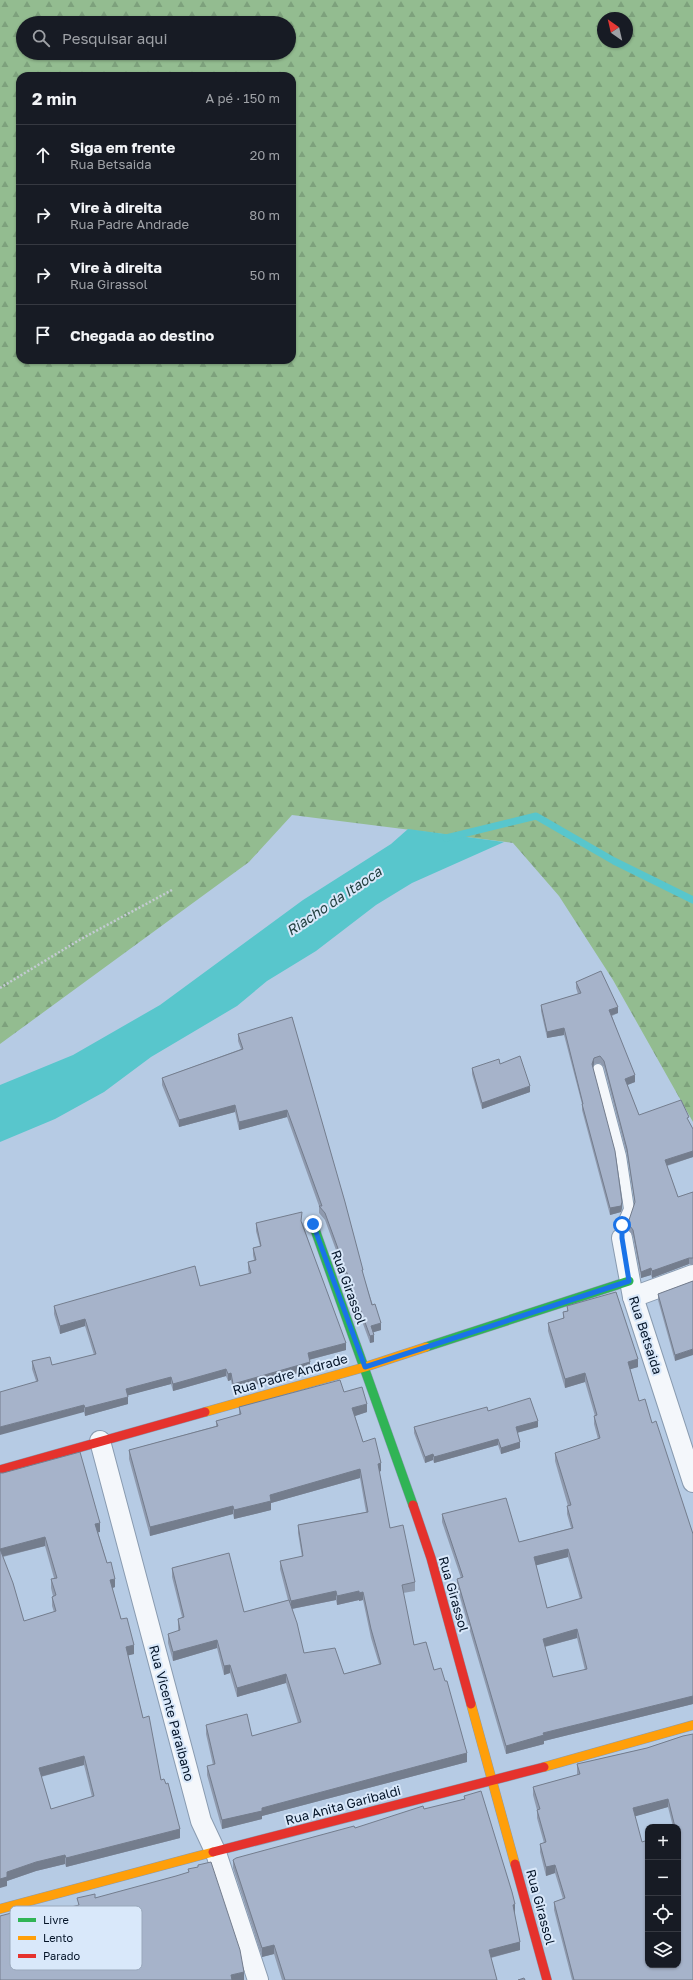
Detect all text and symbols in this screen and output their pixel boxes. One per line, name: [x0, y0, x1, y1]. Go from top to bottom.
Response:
north arrow: [597, 12, 633, 48]
search box: [16, 16, 296, 60]
icon: search: [30, 27, 52, 49]
text: Pesquisar aqui: [62, 29, 167, 47]
text: 2 min: [32, 88, 76, 109]
text: A pé · 150 m: [205, 90, 280, 106]
text: Siga em frente: [70, 138, 175, 156]
icon: ahead: [32, 144, 54, 166]
text: 20 m: [250, 147, 280, 163]
text: Rua Betsaida: [70, 156, 152, 172]
text: Vire à direita: [70, 198, 162, 216]
icon: right: [32, 204, 54, 226]
text: 80 m: [249, 207, 280, 223]
text: Rua Padre Andrade: [70, 216, 189, 232]
text: Vire à direita: [70, 258, 162, 276]
icon: right: [32, 264, 54, 286]
text: 50 m: [250, 267, 280, 283]
text: Rua Girassol: [70, 276, 148, 292]
icon: arrive: [32, 324, 54, 346]
text: Chegada ao destino: [70, 326, 214, 344]
water label: Riacho da Itaoca: [283, 862, 385, 939]
route end: [304, 1215, 322, 1233]
route start: [613, 1216, 631, 1234]
street label: Rua Girassol: [328, 1248, 370, 1326]
street label: Rua Betsaida: [626, 1294, 666, 1376]
street label: Rua Padre Andrade: [231, 1350, 349, 1398]
street label: Rua Girassol: [436, 1554, 472, 1634]
street label: Rua Vicente Paraibano: [146, 1643, 198, 1783]
street label: Rua Anita Garibaldi: [283, 1782, 403, 1828]
map controls: [645, 1824, 681, 1968]
button: +: [645, 1824, 681, 1860]
button: −: [645, 1860, 681, 1896]
street label: Rua Girassol: [523, 1867, 559, 1947]
button: locate: [645, 1896, 681, 1932]
legend: [10, 1906, 142, 1970]
text: Livre: [43, 1913, 69, 1926]
text: Lento: [43, 1931, 74, 1944]
button: layers: [645, 1932, 681, 1968]
text: Parado: [43, 1949, 80, 1962]

